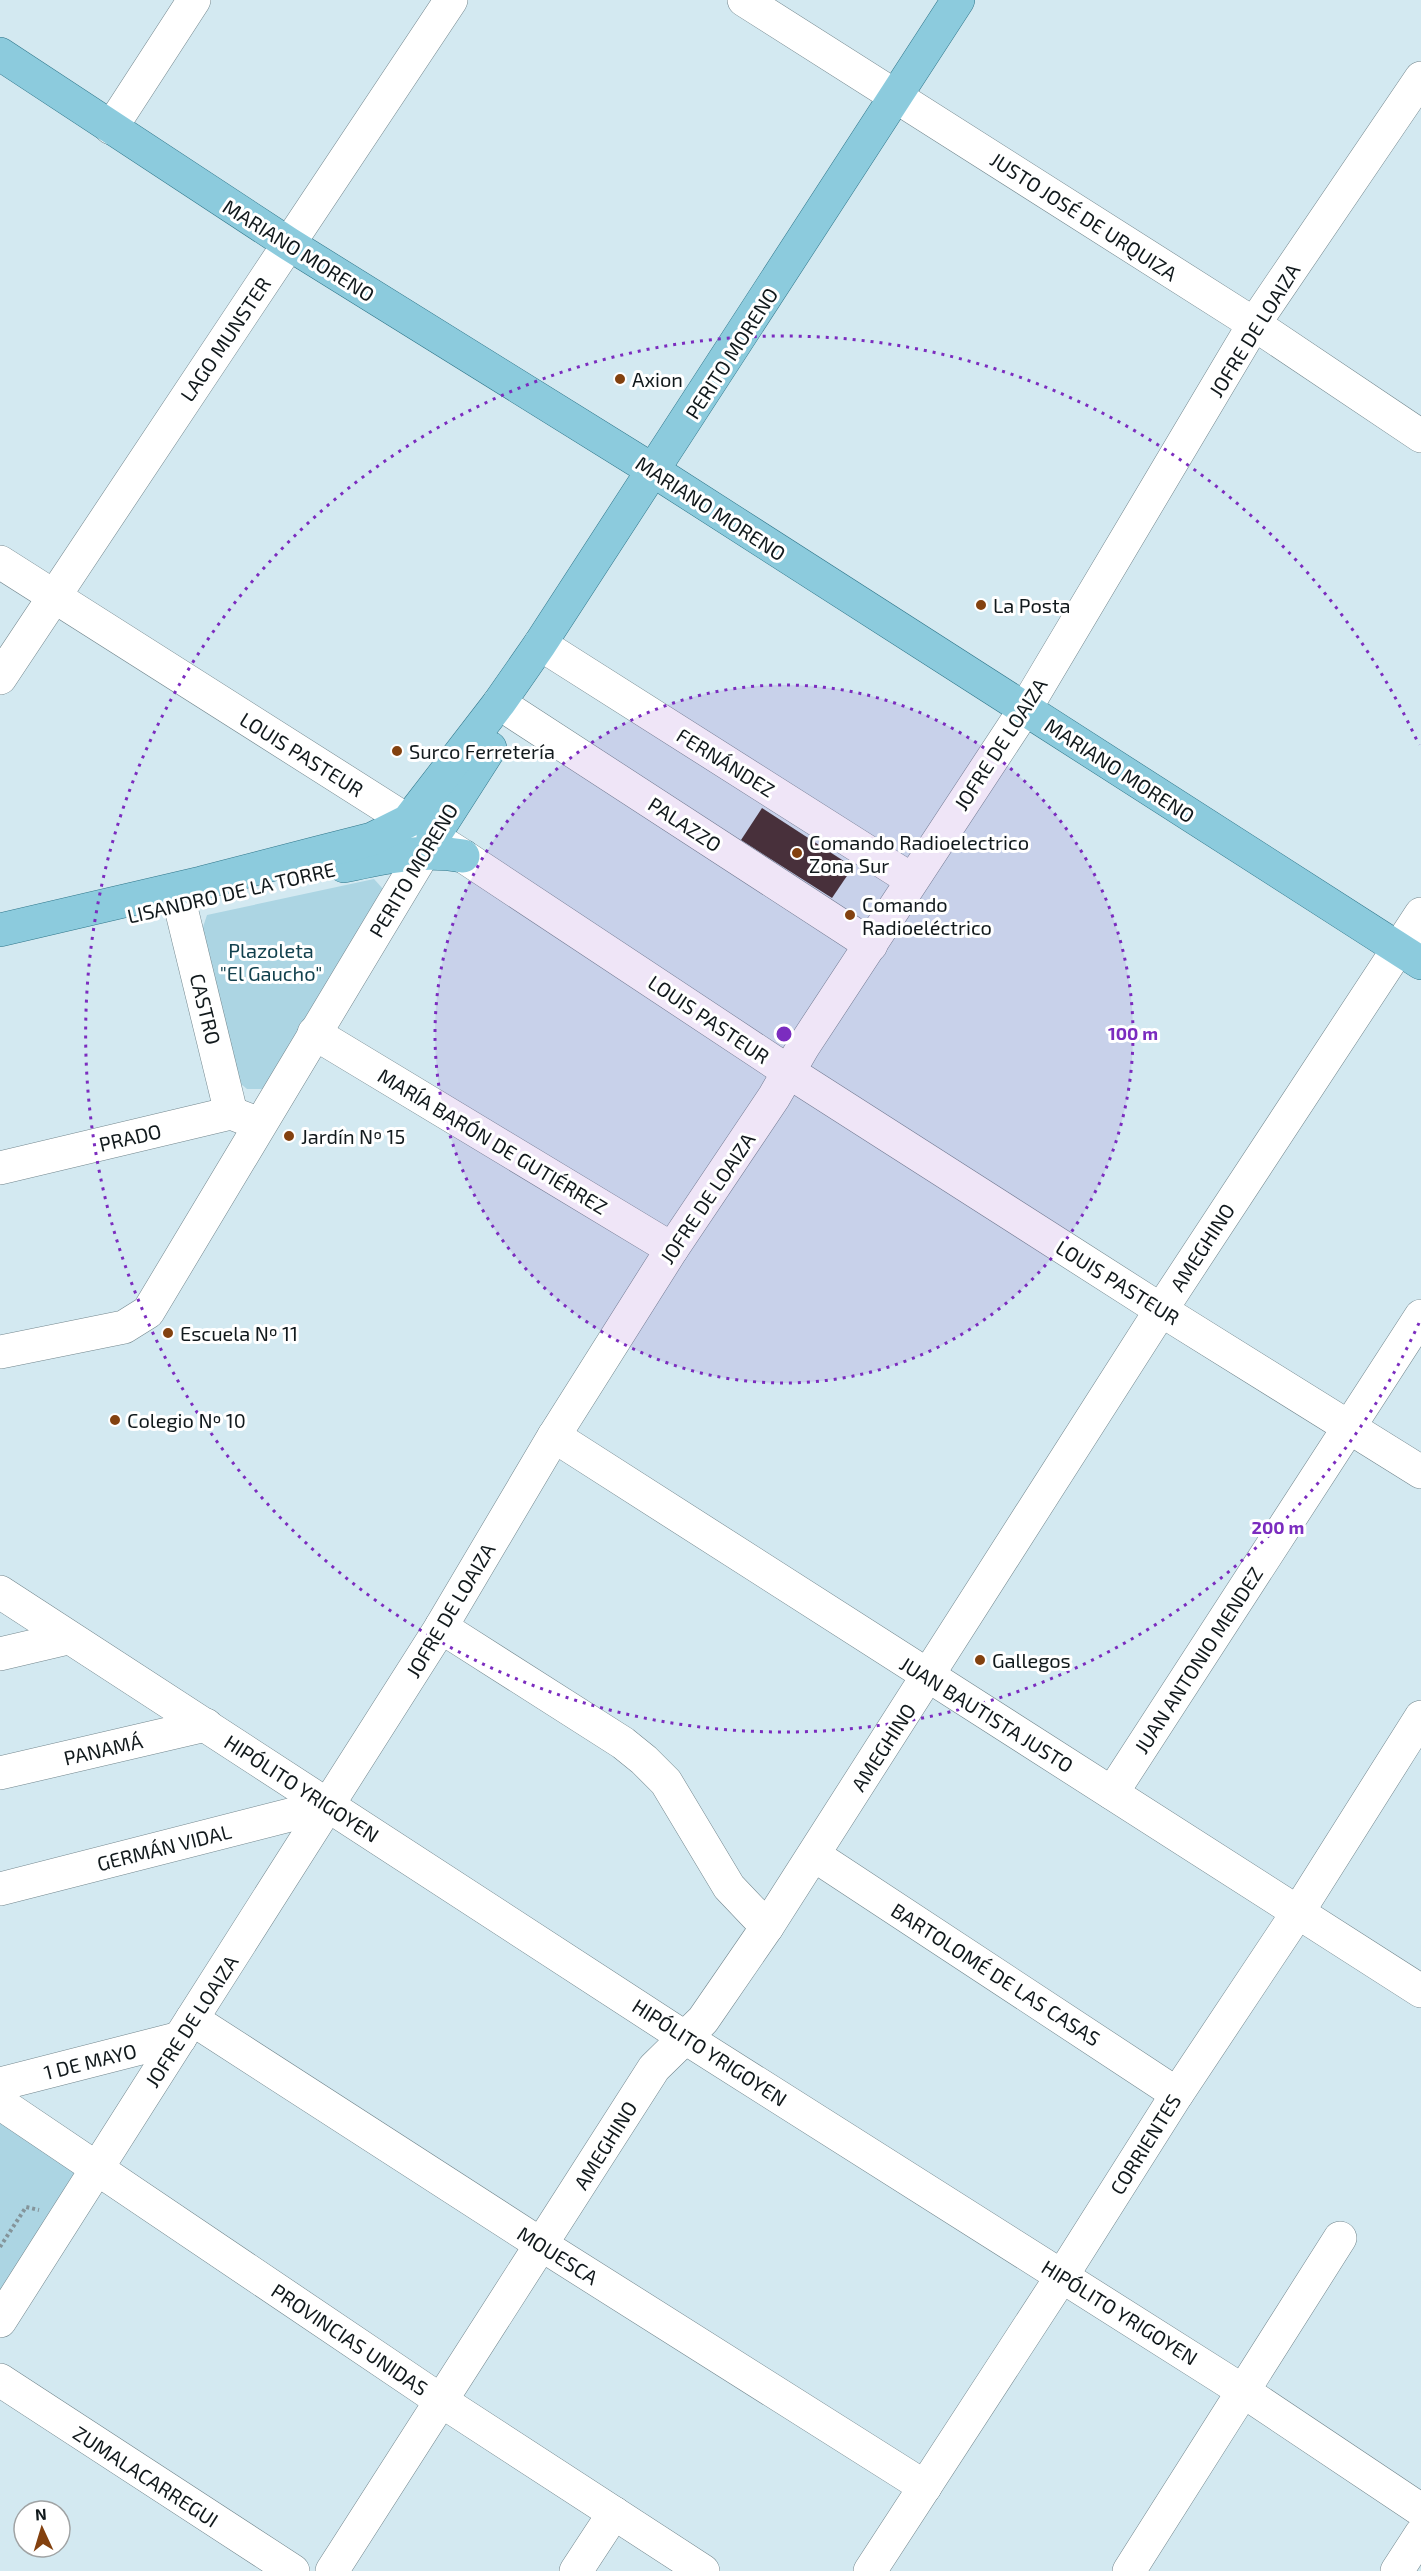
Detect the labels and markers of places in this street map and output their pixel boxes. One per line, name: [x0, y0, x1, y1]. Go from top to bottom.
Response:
place label: Axion: [632, 367, 683, 391]
marker: Axion: [613, 372, 627, 386]
place label: La Posta: [993, 593, 1071, 617]
marker: La Posta: [974, 598, 988, 612]
place label: Surco Ferretería: [409, 739, 555, 763]
marker: Surco Ferretería: [390, 744, 404, 758]
place label: Comando Radioelectrico Zona Sur: [809, 830, 1029, 877]
marker: Comando Radioelectrico Zona Sur: [790, 846, 804, 860]
place label: Comando Radioeléctrico: [862, 892, 992, 939]
marker: Comando Radioeléctrico: [843, 908, 857, 922]
centre of rings: [774, 1024, 794, 1044]
place label: Jardín Nº 15: [301, 1124, 405, 1148]
marker: Jardín Nº 15: [282, 1129, 296, 1143]
place label: Escuela Nº 11: [180, 1321, 298, 1345]
marker: Escuela Nº 11: [161, 1326, 175, 1340]
place label: Colegio Nº 10: [127, 1408, 246, 1432]
marker: Colegio Nº 10: [108, 1413, 122, 1427]
place label: Gallegos: [992, 1648, 1071, 1672]
marker: Gallegos: [973, 1653, 987, 1667]

